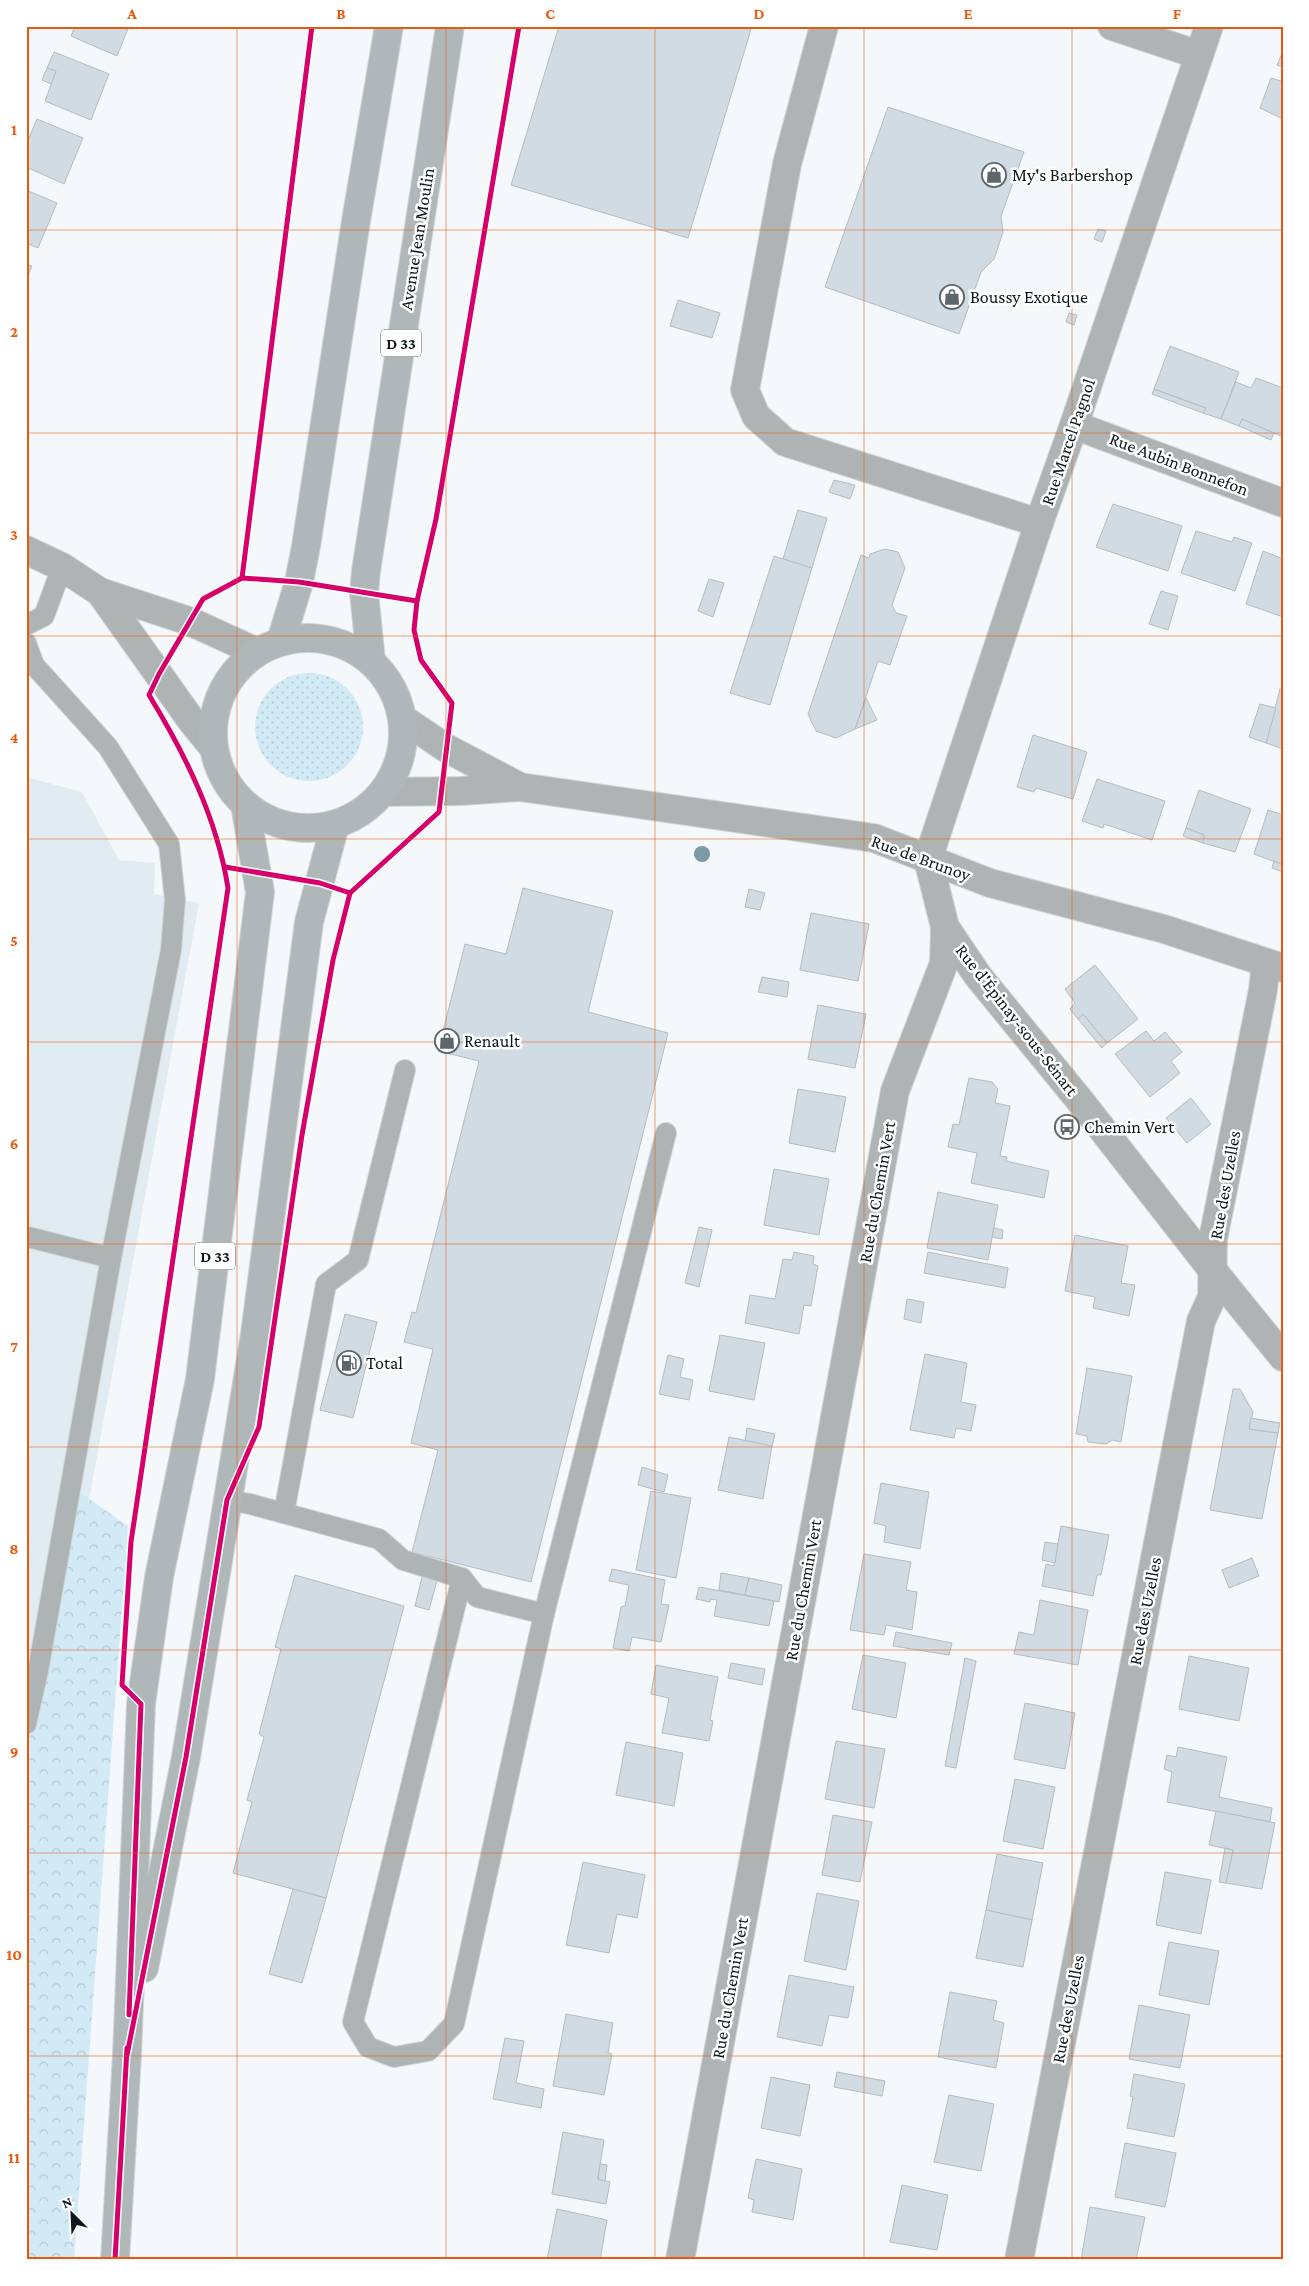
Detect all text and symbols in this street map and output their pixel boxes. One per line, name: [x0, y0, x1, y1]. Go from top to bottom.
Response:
text: A: [126, 5, 137, 22]
text: B: [336, 5, 346, 22]
text: C: [545, 5, 555, 22]
text: D: [753, 5, 765, 22]
text: E: [963, 5, 973, 22]
text: F: [1173, 5, 1182, 22]
text: 1: [11, 121, 17, 138]
shop icon: My's Barbershop: [981, 162, 1007, 188]
place label: My's Barbershop: [1012, 165, 1133, 185]
street label: Avenue Jean Moulin: [396, 166, 438, 311]
shop icon: Boussy Exotique: [939, 284, 965, 310]
place label: Boussy Exotique: [970, 287, 1088, 307]
text: 2: [10, 323, 18, 340]
road number: D 33: [381, 329, 421, 356]
street label: Rue Marcel Pagnol: [1037, 376, 1099, 508]
street label: Rue Aubin Bonnefon: [1107, 428, 1252, 500]
text: 3: [10, 526, 18, 543]
text: 4: [10, 729, 19, 746]
street label: Rue de Brunoy: [869, 831, 974, 885]
text: 5: [10, 932, 18, 949]
street label: Rue d'Épinay-sous-Sénart: [952, 940, 1083, 1100]
shop icon: Renault: [434, 1028, 460, 1054]
place label: Renault: [464, 1031, 521, 1051]
bus stop icon: Chemin Vert: [1054, 1114, 1080, 1140]
place label: Chemin Vert: [1084, 1117, 1175, 1137]
street label: Rue du Chemin Vert: [855, 1119, 899, 1264]
street label: Rue des Uzelles: [1206, 1129, 1244, 1241]
text: 6: [10, 1135, 18, 1152]
road number: D 33: [195, 1242, 235, 1270]
text: 7: [10, 1338, 18, 1355]
fuel station icon: Total: [336, 1350, 362, 1376]
place label: Total: [366, 1353, 403, 1373]
street label: Rue du Chemin Vert: [781, 1517, 825, 1662]
text: 8: [9, 1540, 19, 1557]
street label: Rue des Uzelles: [1125, 1555, 1165, 1667]
text: 9: [10, 1743, 18, 1760]
street label: Rue du Chemin Vert: [708, 1915, 752, 2060]
text: 10: [6, 1946, 22, 1963]
street label: Rue des Uzelles: [1048, 1953, 1088, 2065]
text: 11: [8, 2149, 20, 2166]
north arrow: [48, 2188, 98, 2238]
text: N: [59, 2193, 75, 2211]

